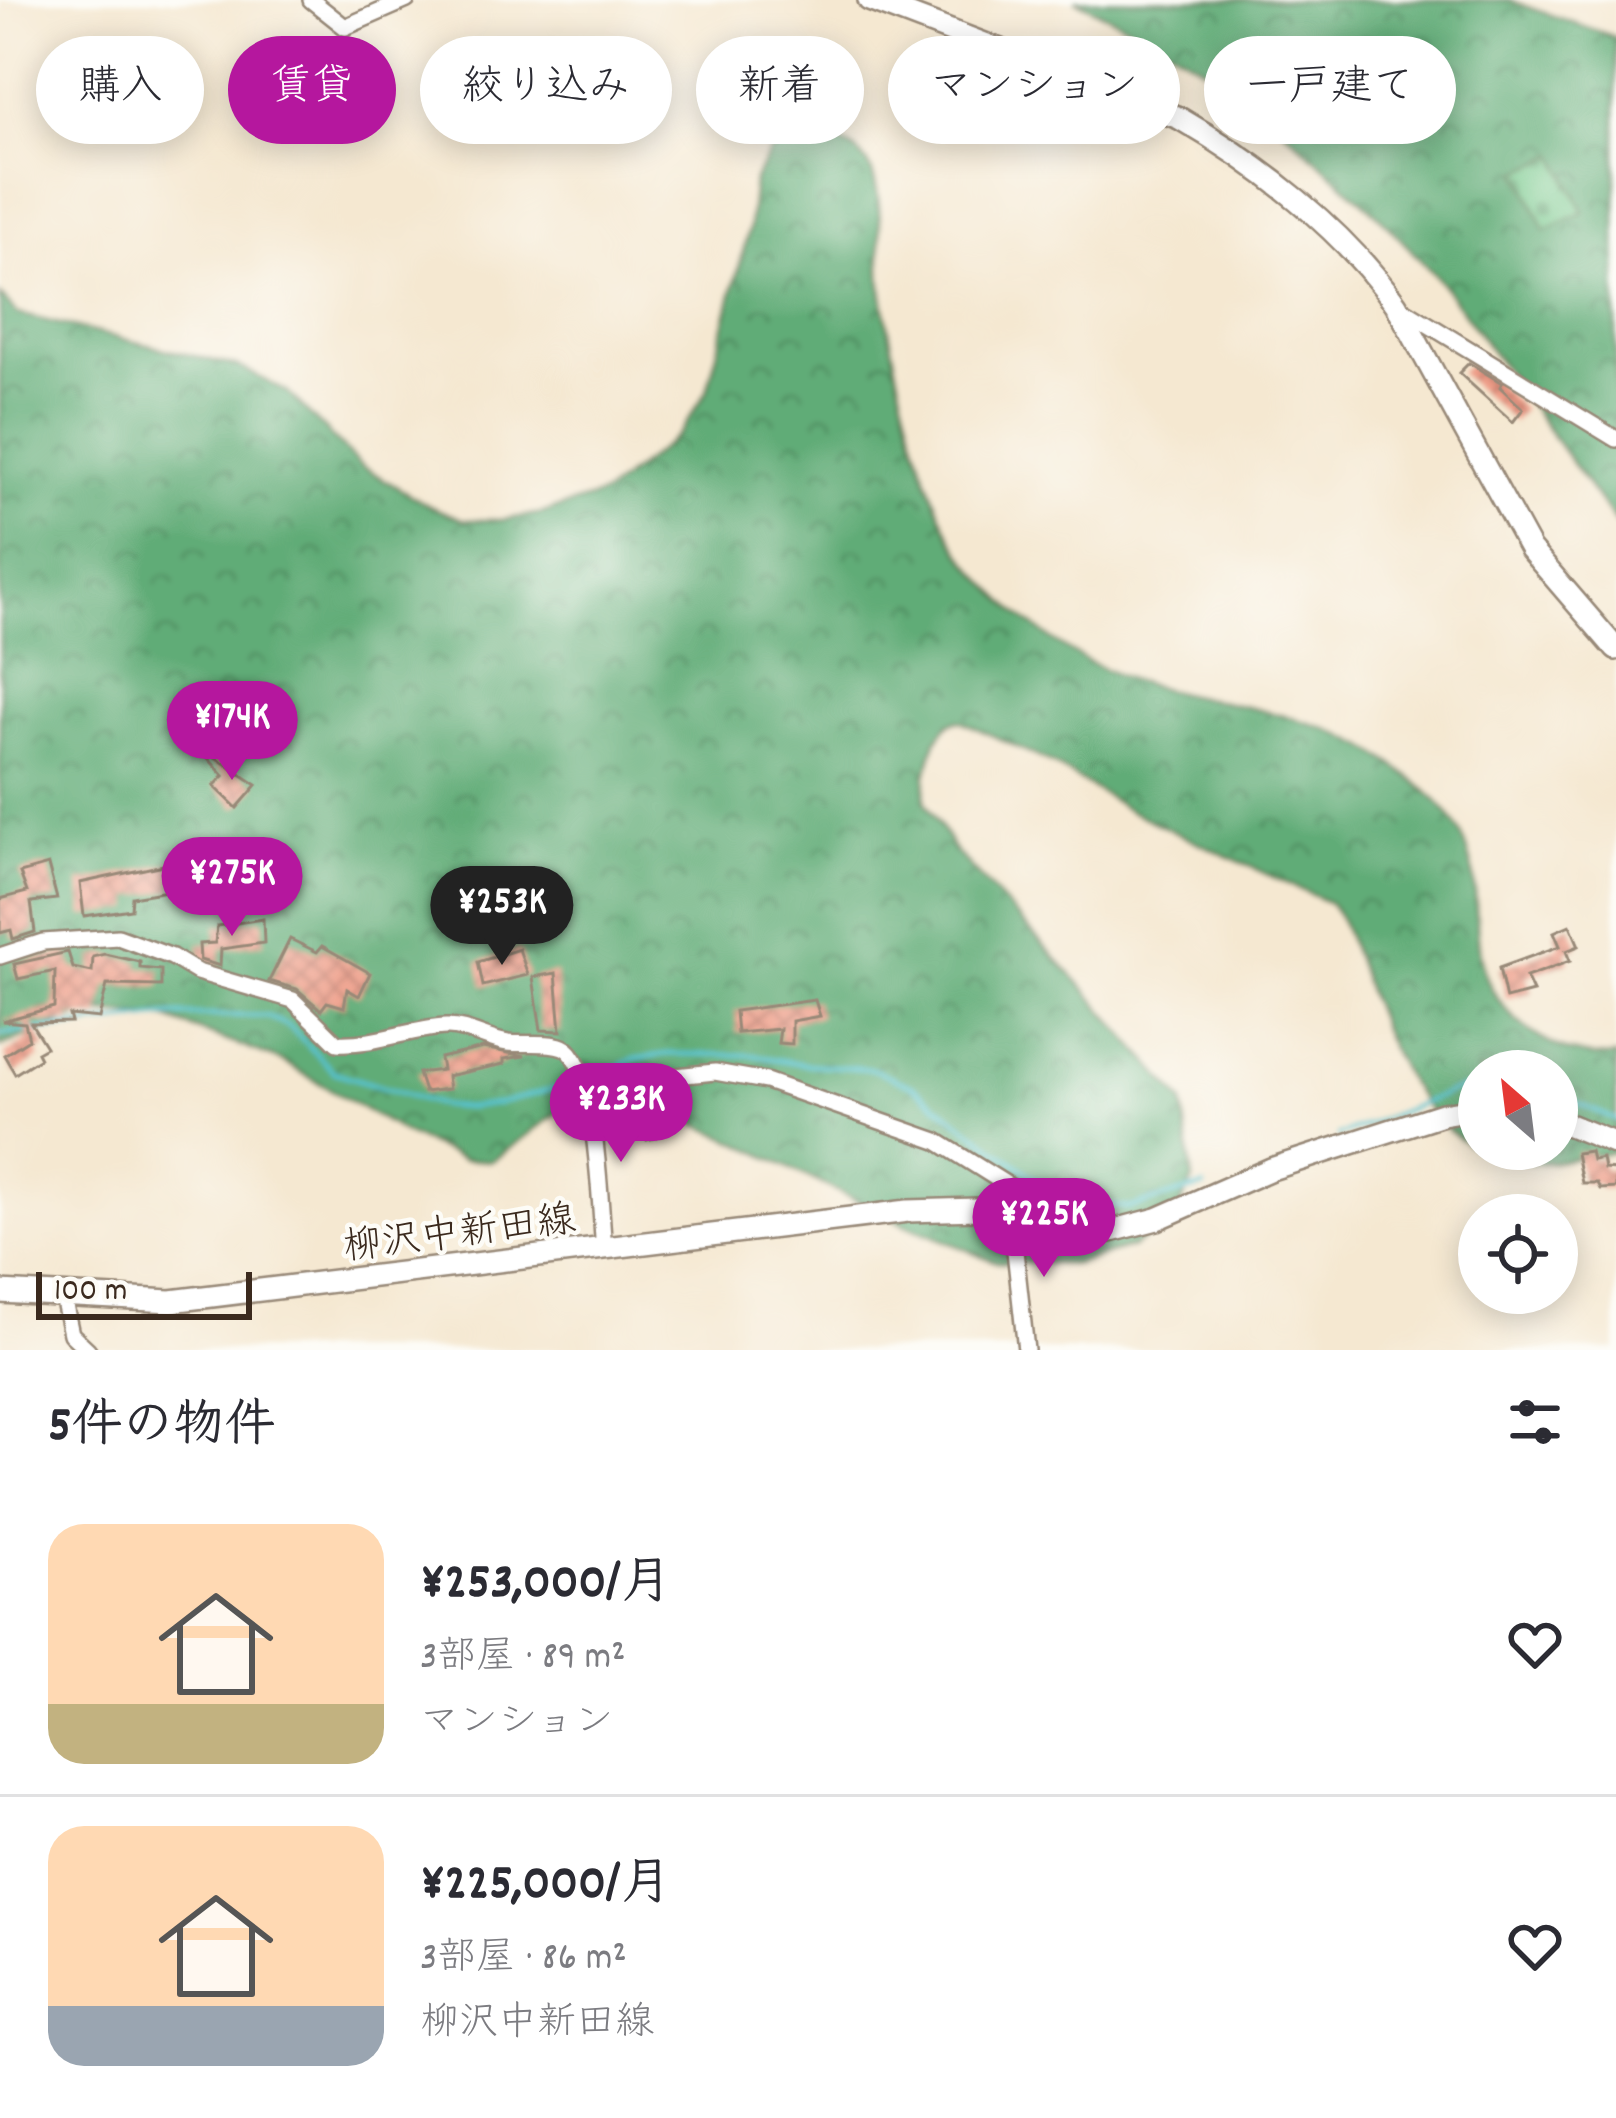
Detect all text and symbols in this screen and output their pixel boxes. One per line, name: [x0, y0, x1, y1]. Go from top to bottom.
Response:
chip: 購入: [36, 36, 204, 144]
chip: 賃貸: [228, 36, 396, 144]
chip: 絞り込み: [420, 36, 672, 144]
chip: 新着: [696, 36, 864, 144]
chip: マンション: [888, 36, 1180, 144]
chip: 一戸建て: [1204, 36, 1456, 144]
pin: ¥174K: [148, 681, 316, 783]
text: ¥174K: [194, 692, 270, 747]
pin: ¥275K: [148, 837, 316, 939]
text: ¥275K: [189, 848, 275, 903]
pin: ¥253K: [418, 866, 586, 968]
text: ¥253K: [457, 877, 547, 932]
north arrow: [1458, 1050, 1578, 1170]
map controls: [1458, 1050, 1578, 1314]
pin: ¥233K: [537, 1063, 705, 1165]
text: ¥233K: [577, 1074, 665, 1129]
pin: ¥225K: [960, 1178, 1128, 1280]
text: ¥225K: [999, 1189, 1089, 1244]
button: locate: [1458, 1194, 1578, 1314]
street label: 柳沢中新田線: [340, 1195, 579, 1278]
scale bar: [36, 1266, 252, 1319]
text: 100 m: [54, 1269, 127, 1316]
icon: filters: [1502, 1389, 1568, 1455]
text: 5件の物件: [48, 1393, 276, 1465]
text: ¥253,000/月: [420, 1550, 672, 1622]
icon: home: [144, 1572, 288, 1716]
icon: heart: [1502, 1611, 1568, 1677]
text: 3部屋 · 89 m²: [420, 1632, 626, 1687]
text: マンション: [420, 1697, 613, 1752]
text: ¥225,000/月: [420, 1851, 671, 1923]
icon: home: [144, 1874, 288, 2018]
icon: heart: [1502, 1913, 1568, 1979]
text: 3部屋 · 86 m²: [420, 1933, 627, 1988]
text: 柳沢中新田線: [420, 1998, 654, 2053]

